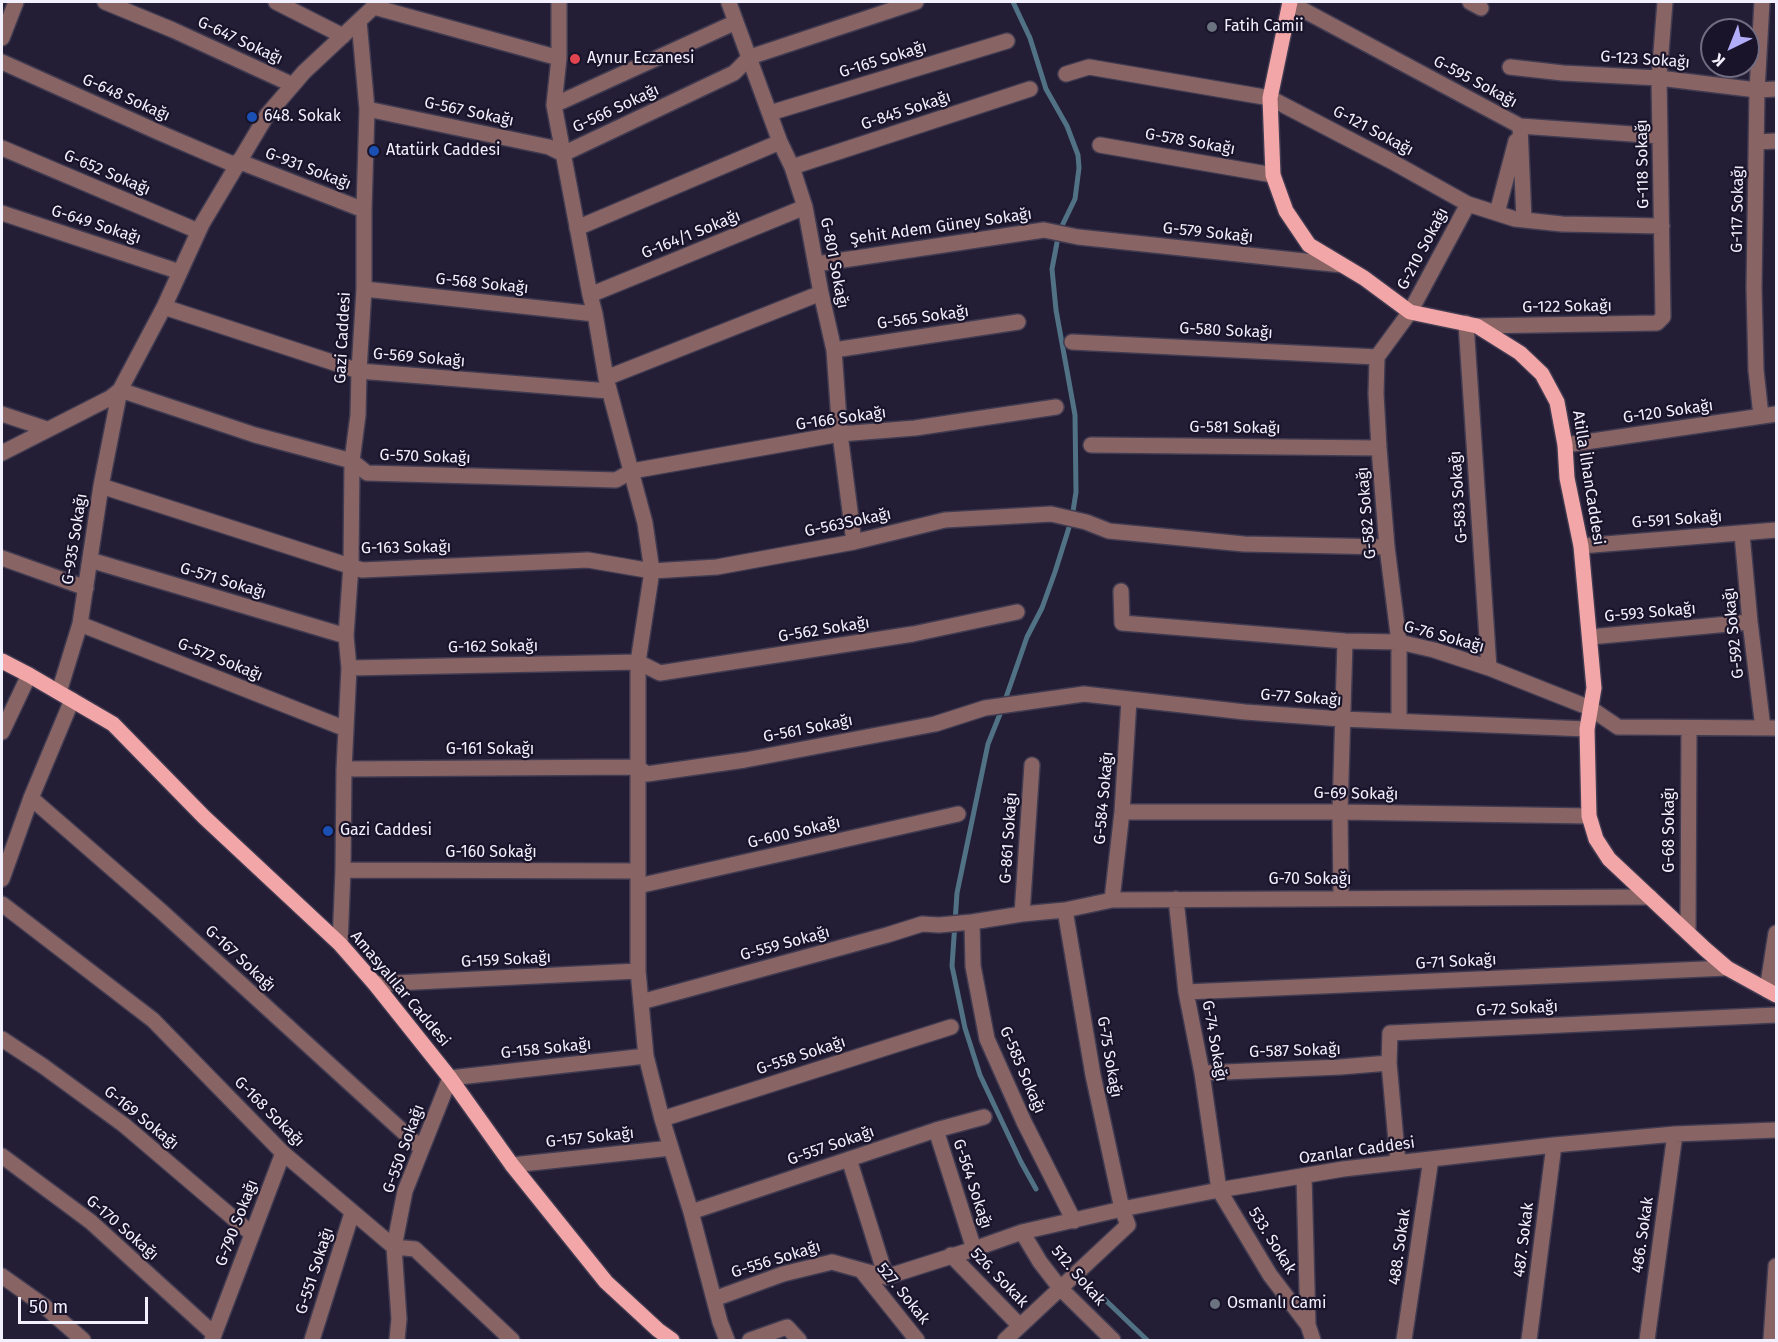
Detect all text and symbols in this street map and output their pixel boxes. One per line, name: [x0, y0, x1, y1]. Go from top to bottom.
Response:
street label: G-647 Sokağı: [194, 13, 286, 69]
place label: Fatih Camii: [1224, 17, 1304, 37]
north arrow: [1700, 18, 1760, 78]
marker: Fatih Camii: [1205, 20, 1219, 34]
street label: G-165 Sokağı: [837, 38, 929, 82]
street label: G-123 Sokağı: [1600, 47, 1690, 73]
place label: Aynur Eczanesi: [587, 49, 695, 69]
text: K: [1709, 50, 1729, 70]
marker: Aynur Eczanesi: [568, 52, 582, 66]
street label: G-595 Sokağı: [1430, 52, 1520, 112]
street label: G-648 Sokağı: [79, 70, 173, 126]
street label: G-566 Sokağı: [570, 81, 662, 137]
street label: G-845 Sokağı: [859, 87, 953, 135]
street label: G-567 Sokağı: [422, 93, 516, 131]
street label: G-121 Sokağı: [1329, 102, 1417, 160]
place label: 648. Sokak: [264, 107, 341, 127]
marker: 648. Sokak: [245, 110, 259, 124]
street label: G-118 Sokağı: [1633, 119, 1653, 209]
street label: G-578 Sokağı: [1143, 125, 1237, 159]
place label: Atatürk Caddesi: [386, 141, 501, 161]
street label: G-931 Sokağı: [262, 144, 354, 194]
marker: Atatürk Caddesi: [367, 144, 381, 158]
street label: G-652 Sokağı: [61, 146, 153, 200]
street label: G-117 Sokağı: [1728, 165, 1748, 253]
street label: G-649 Sokağı: [49, 201, 143, 249]
street label: Şehit Adem Güney Sokağı: [849, 205, 1033, 249]
street label: G-210 Sokağı: [1393, 205, 1453, 293]
street label: G-164/1 Sokağı: [639, 206, 743, 264]
street label: G-801 Sokağı: [816, 216, 852, 310]
street label: G-579 Sokağı: [1162, 219, 1254, 247]
street label: G-568 Sokağı: [435, 270, 529, 298]
street label: Gazi Caddesi: [331, 292, 355, 384]
street label: G-122 Sokağı: [1522, 297, 1612, 317]
street label: G-565 Sokağı: [876, 302, 970, 334]
street label: G-580 Sokağı: [1179, 319, 1273, 343]
street label: G-569 Sokağı: [372, 344, 466, 372]
street label: G-120 Sokağı: [1622, 396, 1714, 428]
street label: G-166 Sokağı: [795, 403, 887, 435]
street label: Atilla İlhanCaddesi: [1568, 409, 1608, 547]
street label: G-581 Sokağı: [1189, 418, 1281, 438]
street label: G-570 Sokağı: [379, 446, 471, 468]
street label: G-583 Sokağı: [1446, 450, 1472, 544]
street label: G-582 Sokağı: [1353, 466, 1381, 560]
street label: G-935 Sokağı: [58, 492, 92, 586]
street label: G-563Sokağı: [803, 504, 893, 542]
street label: G-591 Sokağı: [1631, 507, 1723, 533]
street label: G-163 Sokağı: [361, 538, 451, 558]
street label: G-571 Sokağı: [177, 559, 269, 603]
street label: G-592 Sokağı: [1720, 586, 1748, 680]
street label: G-593 Sokağı: [1603, 599, 1697, 627]
street label: G-562 Sokağı: [777, 613, 871, 647]
street label: G-76 Sokağı: [1402, 617, 1486, 657]
street label: G-572 Sokağı: [174, 634, 266, 686]
street label: G-162 Sokağı: [448, 637, 538, 657]
street label: G-77 Sokağı: [1260, 686, 1342, 710]
street label: G-561 Sokağı: [762, 711, 854, 747]
street label: G-161 Sokağı: [446, 740, 534, 760]
street label: G-584 Sokağı: [1090, 751, 1118, 845]
street label: G-69 Sokağı: [1313, 784, 1399, 804]
street label: G-68 Sokağı: [1660, 787, 1680, 873]
street label: G-861 Sokağı: [996, 792, 1022, 884]
street label: G-600 Sokağı: [746, 813, 842, 853]
place label: Gazi Caddesi: [340, 821, 432, 841]
marker: Gazi Caddesi: [321, 824, 335, 838]
street label: G-160 Sokağı: [445, 843, 537, 863]
street label: G-70 Sokağı: [1268, 870, 1352, 890]
street label: G-167 Sokağı: [201, 922, 279, 996]
street label: G-559 Sokağı: [738, 923, 832, 965]
street label: Amasyalılar Caddesi: [346, 927, 454, 1051]
street label: G-159 Sokağı: [460, 948, 552, 972]
street label: G-71 Sokağı: [1415, 950, 1497, 974]
street label: G-72 Sokağı: [1476, 997, 1558, 1021]
street label: G-74 Sokağı: [1197, 999, 1231, 1083]
street label: G-75 Sokağı: [1092, 1015, 1126, 1099]
street label: G-585 Sokağı: [995, 1024, 1049, 1116]
street label: G-558 Sokağı: [754, 1033, 848, 1079]
street label: G-158 Sokağı: [500, 1035, 592, 1063]
street label: G-587 Sokağı: [1249, 1040, 1341, 1062]
street label: G-168 Sokağı: [230, 1073, 308, 1151]
street label: G-169 Sokağı: [100, 1082, 182, 1154]
street label: G-550 Sokağı: [379, 1102, 429, 1196]
street label: G-557 Sokağı: [785, 1122, 877, 1170]
street label: G-157 Sokağı: [545, 1124, 635, 1152]
street label: Ozanlar Caddesi: [1298, 1133, 1416, 1169]
street label: G-564 Sokağı: [948, 1137, 996, 1231]
street label: G-790 Sokağı: [212, 1177, 262, 1269]
street label: G-170 Sokağı: [82, 1191, 162, 1265]
street label: 486. Sokak: [1628, 1196, 1658, 1274]
street label: 487. Sokak: [1510, 1202, 1538, 1278]
street label: 533. Sokak: [1244, 1204, 1300, 1278]
street label: 488. Sokak: [1385, 1207, 1415, 1287]
street label: G-551 Sokağı: [292, 1225, 338, 1317]
street label: G-556 Sokağı: [729, 1237, 823, 1283]
street label: 512. Sokak: [1047, 1242, 1109, 1310]
street label: 526. Sokak: [966, 1244, 1032, 1312]
street label: 527. Sokak: [872, 1259, 934, 1329]
scale bar: [21, 1285, 152, 1323]
place label: Osmanlı Cami: [1227, 1294, 1327, 1314]
text: 50 m: [29, 1296, 68, 1318]
marker: Osmanlı Cami: [1208, 1297, 1222, 1311]

